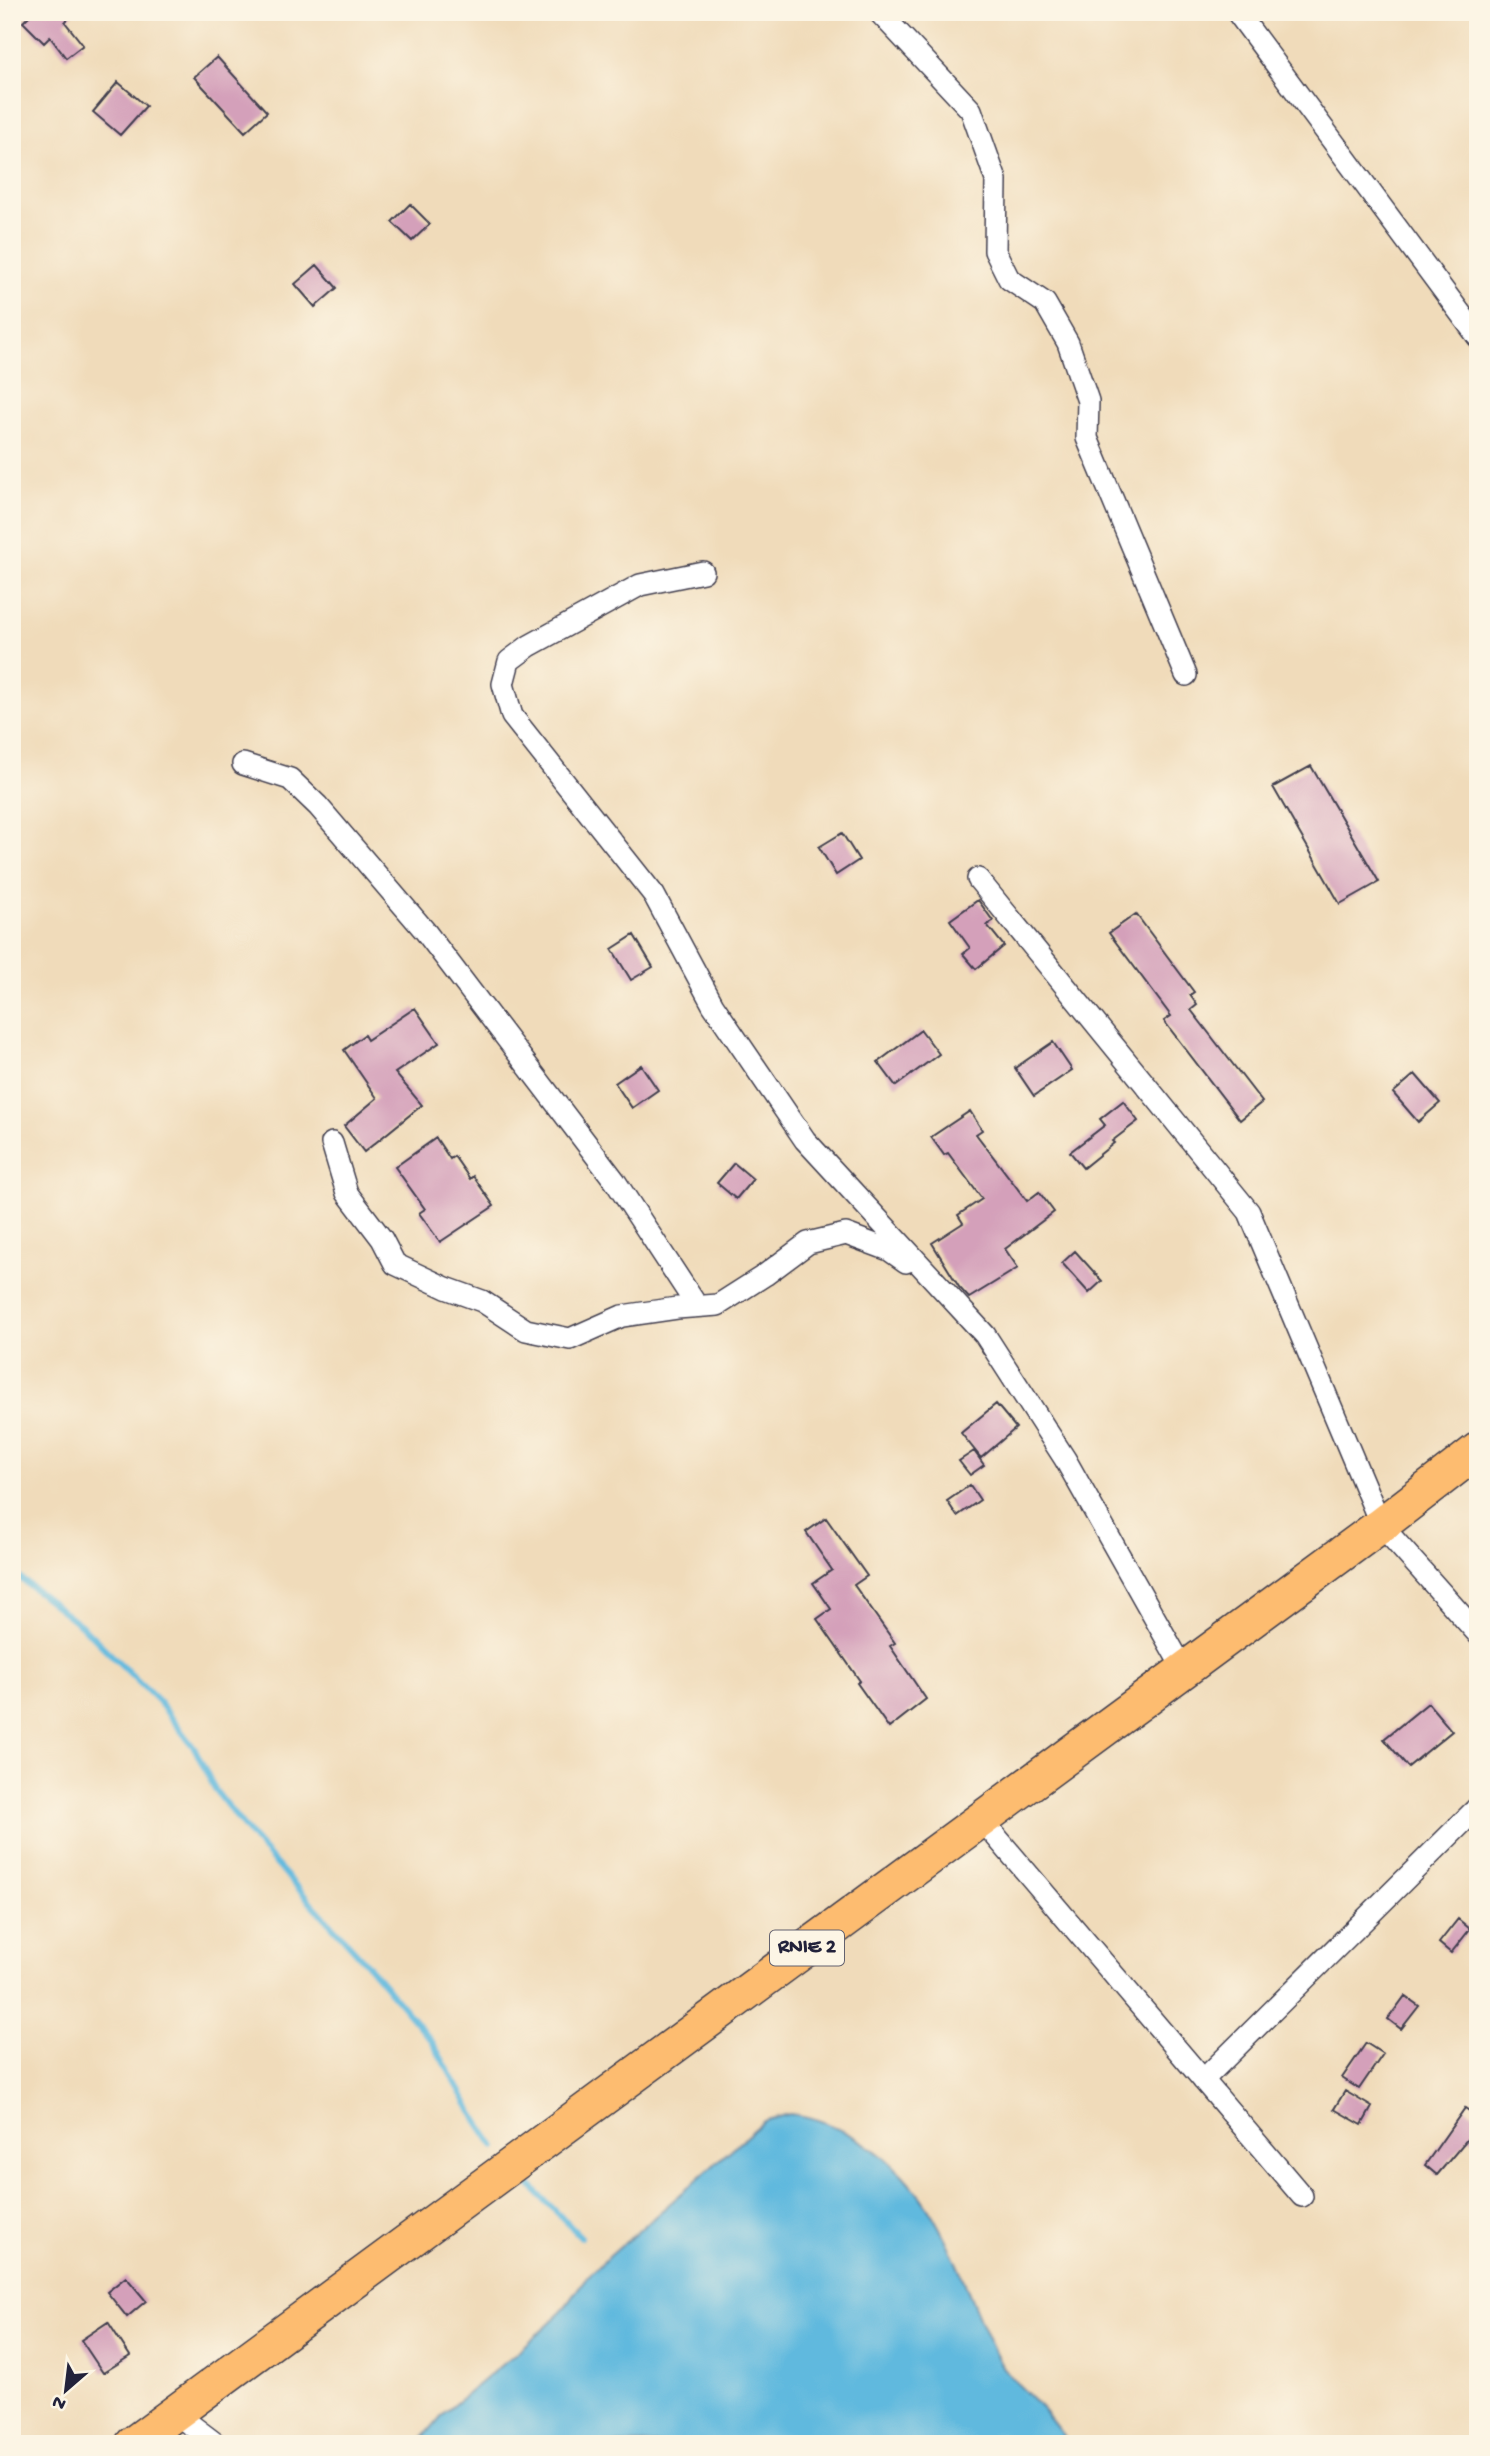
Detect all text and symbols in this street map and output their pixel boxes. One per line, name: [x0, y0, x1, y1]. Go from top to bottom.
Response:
road number: RNIE 2: [770, 1930, 844, 1966]
north arrow: [32, 2354, 102, 2424]
text: N: [49, 2389, 71, 2415]

